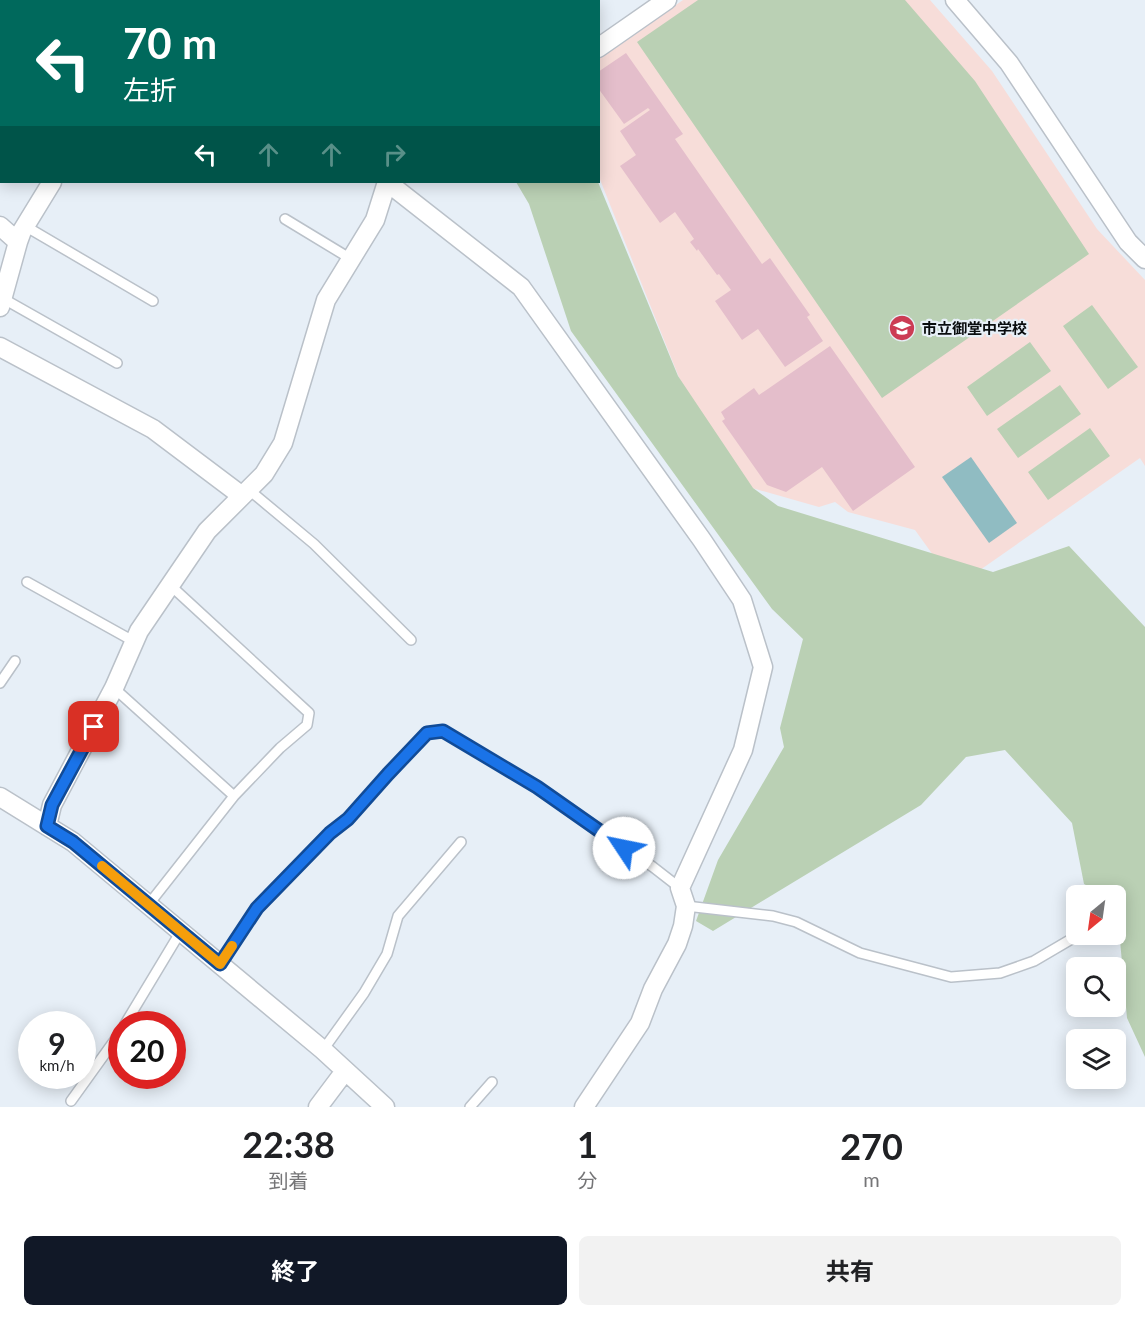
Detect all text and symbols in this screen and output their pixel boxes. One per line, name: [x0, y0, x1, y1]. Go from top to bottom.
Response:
text: 70 m: [123, 18, 217, 68]
icon: left: [24, 24, 102, 102]
text: 左折: [123, 73, 177, 106]
icon: left: [189, 138, 222, 171]
icon: ahead: [252, 138, 285, 171]
icon: ahead: [315, 138, 348, 171]
icon: right: [378, 138, 411, 171]
school or university icon: 市立御堂中学校: [887, 313, 917, 343]
place label: 市立御堂中学校: [922, 319, 1027, 337]
pin: [68, 701, 119, 752]
icon: arrive: [77, 710, 110, 743]
position arrow: [592, 816, 656, 880]
north arrow: [1066, 885, 1126, 945]
map controls: [1066, 885, 1126, 1089]
button: search: [1066, 957, 1126, 1017]
speed limit sign: 20: [108, 1011, 186, 1089]
text: 9: [48, 1025, 66, 1061]
button: layers: [1066, 1029, 1126, 1089]
text: km/h: [39, 1056, 75, 1074]
text: 22:38: [242, 1122, 335, 1166]
text: 1: [577, 1122, 598, 1166]
text: 270: [840, 1124, 903, 1168]
text: m: [863, 1167, 880, 1191]
text: 到着: [269, 1168, 309, 1192]
text: 分: [578, 1168, 598, 1192]
button: 終了: [24, 1236, 567, 1305]
button: 共有: [579, 1236, 1121, 1305]

